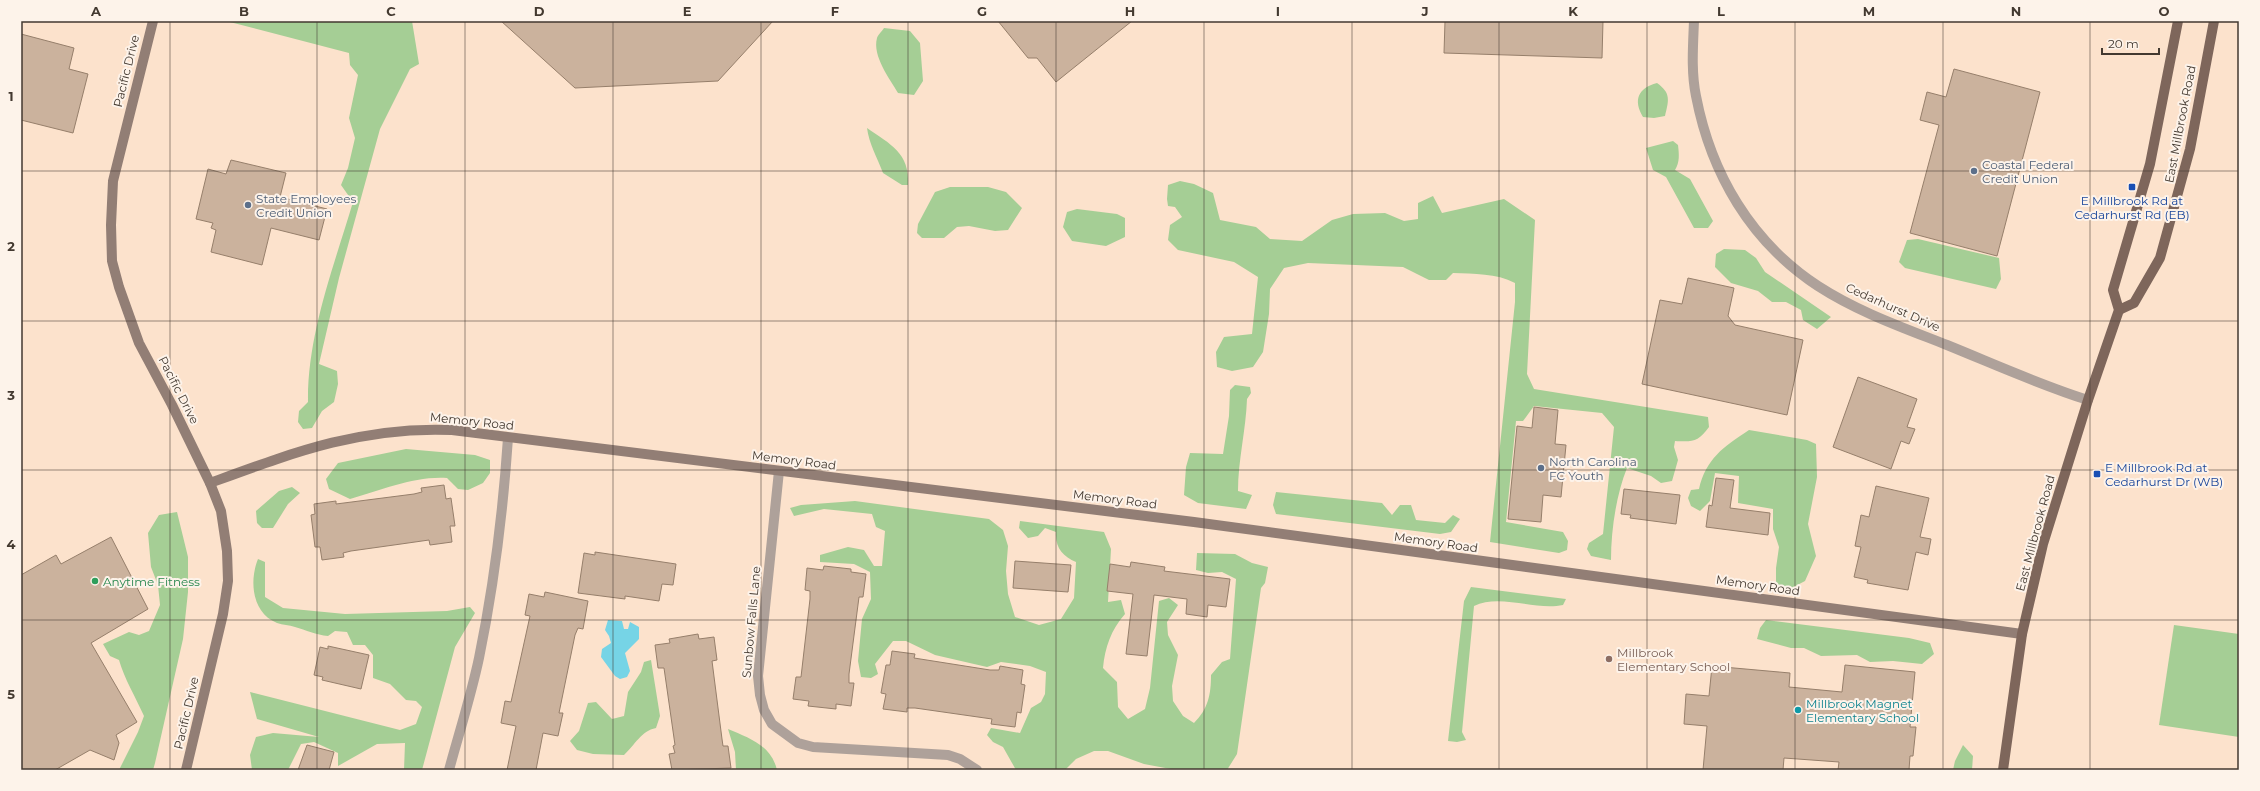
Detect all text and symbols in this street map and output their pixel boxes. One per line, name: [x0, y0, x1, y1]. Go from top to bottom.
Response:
text: A: [90, 3, 102, 19]
text: B: [239, 3, 249, 19]
text: C: [386, 3, 396, 19]
text: D: [534, 3, 545, 19]
text: E: [683, 3, 692, 19]
text: F: [831, 3, 839, 19]
text: G: [977, 3, 987, 19]
text: H: [1125, 3, 1135, 19]
text: I: [1276, 3, 1280, 19]
text: J: [1420, 3, 1429, 19]
text: K: [1568, 3, 1578, 19]
text: L: [1717, 3, 1725, 19]
text: M: [1863, 3, 1875, 19]
text: N: [2011, 3, 2021, 19]
text: O: [2159, 3, 2170, 19]
scale bar: [2102, 30, 2159, 56]
street label: Pacific Drive: [110, 33, 142, 109]
text: 20 m: [2108, 36, 2139, 51]
street label: East Millbrook Road: [2161, 64, 2199, 184]
text: 1: [8, 88, 14, 104]
place label: Coastal Federal Credit Union: [1982, 157, 2073, 186]
marker: Coastal Federal Credit Union: [1969, 166, 1979, 176]
marker: E Millbrook Rd at Cedarhurst Rd (EB): [2127, 182, 2137, 192]
place label: State Employees Credit Union: [256, 191, 356, 220]
place label: E Millbrook Rd at Cedarhurst Rd (EB): [2074, 193, 2190, 222]
marker: State Employees Credit Union: [243, 200, 253, 210]
text: 2: [7, 238, 15, 254]
street label: Cedarhurst Drive: [1844, 279, 1942, 335]
street label: Pacific Drive: [156, 354, 202, 426]
text: 3: [6, 387, 15, 403]
street label: Memory Road: [429, 409, 515, 433]
street label: Memory Road: [751, 447, 837, 473]
place label: North Carolina FC Youth: [1549, 454, 1637, 483]
place label: E Millbrook Rd at Cedarhurst Dr (WB): [2105, 460, 2223, 489]
marker: North Carolina FC Youth: [1536, 463, 1546, 473]
marker: E Millbrook Rd at Cedarhurst Dr (WB): [2092, 469, 2102, 479]
street label: East Millbrook Road: [2012, 473, 2058, 593]
street label: Memory Road: [1072, 486, 1158, 512]
street label: Memory Road: [1393, 529, 1479, 555]
text: 4: [7, 536, 16, 552]
street label: Sunbow Falls Lane: [739, 565, 763, 679]
street label: Memory Road: [1715, 572, 1801, 598]
place label: Anytime Fitness: [103, 574, 200, 589]
marker: Anytime Fitness: [90, 576, 100, 586]
place label: Millbrook Elementary School: [1617, 645, 1730, 674]
marker: Millbrook Elementary School: [1604, 654, 1614, 664]
street label: Pacific Drive: [170, 675, 202, 751]
text: 5: [7, 686, 15, 702]
place label: Millbrook Magnet Elementary School: [1806, 696, 1919, 725]
marker: Millbrook Magnet Elementary School: [1793, 705, 1803, 715]

